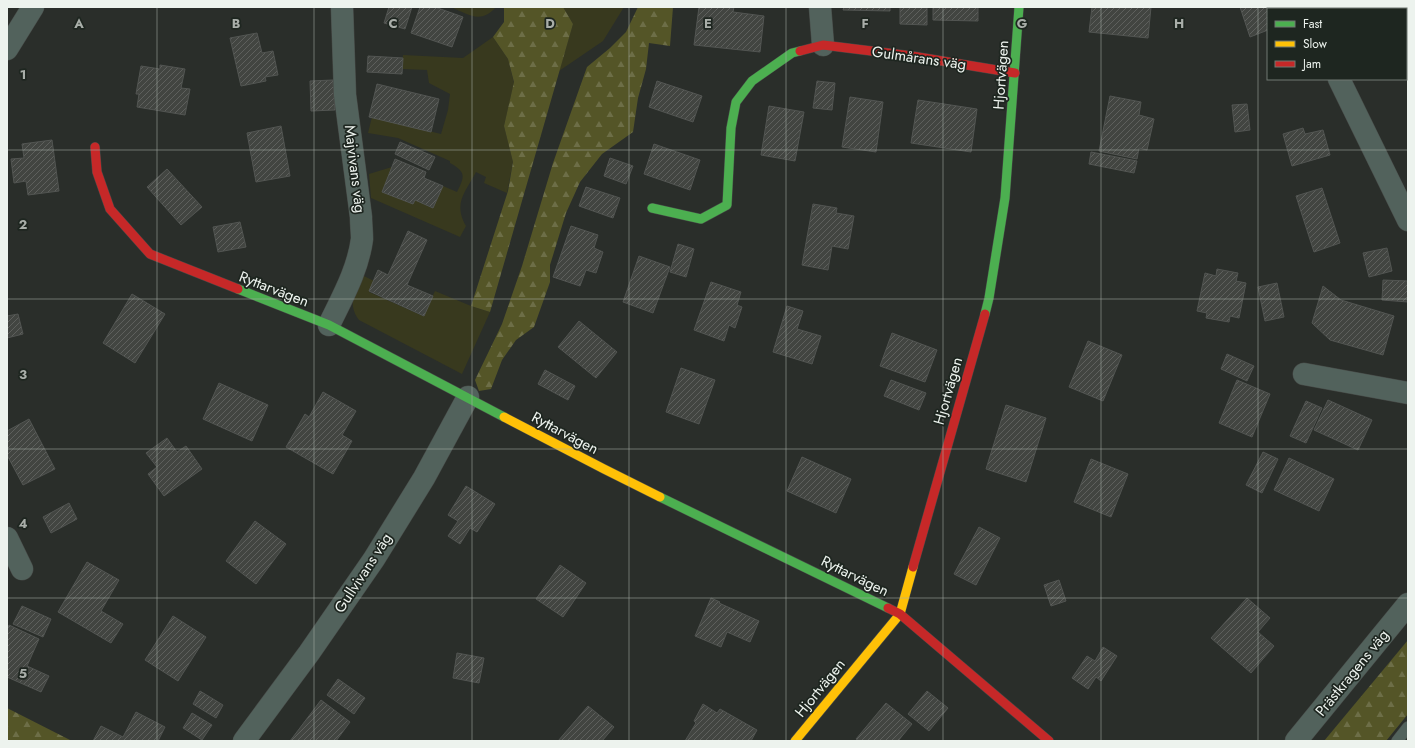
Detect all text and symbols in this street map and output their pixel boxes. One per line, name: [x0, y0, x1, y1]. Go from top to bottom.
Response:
legend: [1267, 8, 1407, 80]
text: A: [73, 14, 84, 33]
text: B: [232, 14, 241, 33]
text: C: [388, 14, 398, 33]
text: D: [545, 14, 555, 33]
text: E: [704, 14, 712, 33]
text: F: [861, 14, 869, 33]
text: G: [1017, 14, 1028, 33]
text: H: [1174, 14, 1184, 33]
text: Fast: [1303, 15, 1322, 33]
text: Slow: [1303, 35, 1328, 53]
street label: Gulmårans väg: [870, 40, 968, 76]
street label: Hjortvägen: [988, 40, 1014, 110]
text: Jam: [1301, 55, 1321, 73]
text: 1: [20, 65, 26, 84]
street label: Majvivans väg: [339, 124, 371, 214]
text: 2: [19, 215, 27, 234]
street label: Ryttarvägen: [236, 266, 312, 312]
street label: Hjortvägen: [928, 355, 968, 427]
text: 3: [19, 365, 27, 384]
street label: Ryttarvägen: [528, 406, 602, 460]
text: 4: [18, 514, 28, 533]
street label: Gullvivans väg: [329, 529, 397, 617]
street label: Ryttarvägen: [817, 550, 893, 602]
street label: Prästkragens väg: [1310, 625, 1394, 721]
street label: Hjortvägen: [790, 654, 850, 722]
text: 5: [19, 664, 27, 683]

